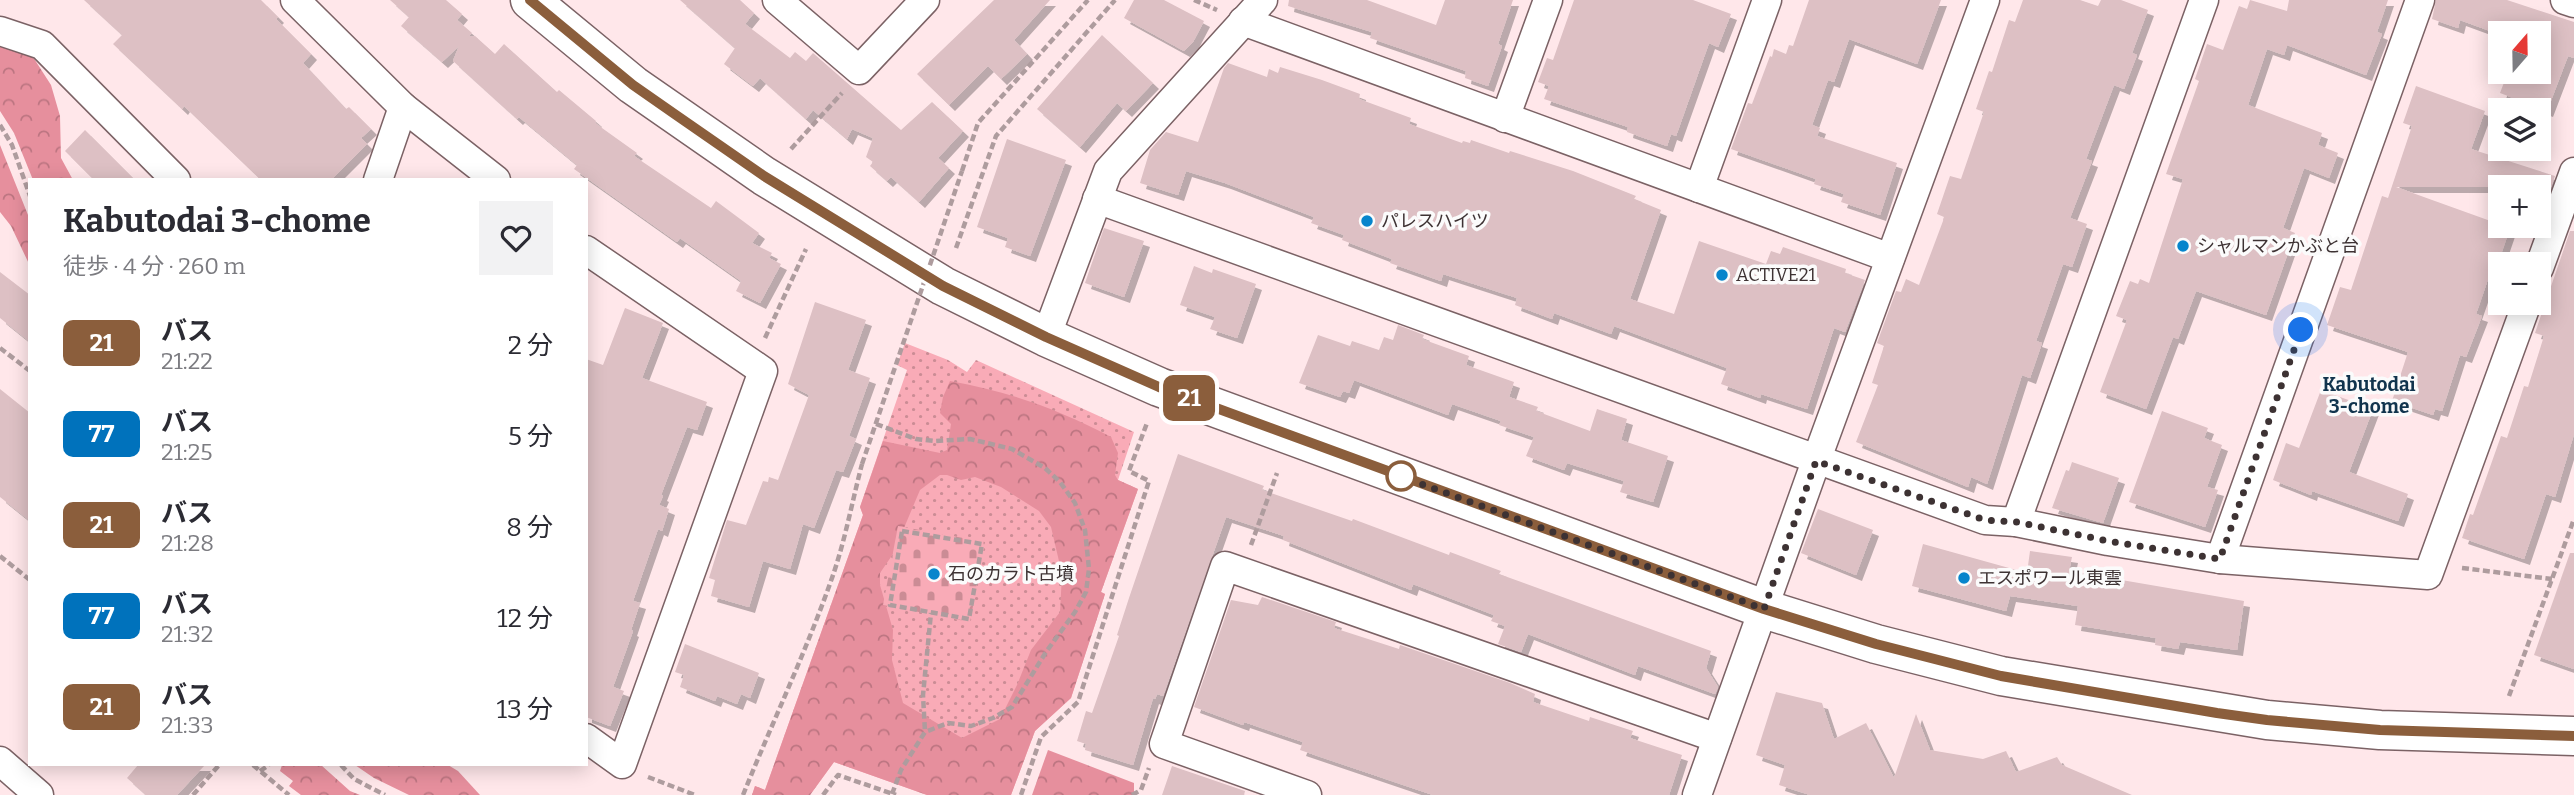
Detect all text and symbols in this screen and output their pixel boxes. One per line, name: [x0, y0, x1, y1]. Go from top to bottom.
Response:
north arrow: [2488, 21, 2552, 84]
map controls: [2488, 21, 2551, 315]
button: layers: [2488, 98, 2551, 161]
button: +: [2488, 175, 2551, 238]
text: Kabutodai 3-chome: [63, 201, 371, 241]
button: heart: [479, 201, 553, 275]
place label: パレスハイツ: [1381, 210, 1489, 232]
marker: パレスハイツ: [1359, 213, 1375, 229]
place label: シャルマンかぶと台: [2197, 235, 2359, 257]
marker: シャルマンかぶと台: [2175, 238, 2191, 254]
text: 徒歩 · 4 分 · 260 m: [63, 252, 245, 280]
button: −: [2488, 252, 2551, 315]
place label: ACTIVE21: [1736, 264, 1816, 286]
marker: ACTIVE21: [1714, 267, 1730, 283]
your location: [2283, 312, 2318, 347]
text: バス: [161, 316, 213, 347]
text: 21: [90, 329, 113, 357]
text: 2 分: [508, 330, 553, 361]
text: 21:22: [161, 347, 213, 375]
district label: Kabutodai 3-chome: [2322, 373, 2416, 418]
line badge: 21: [1158, 375, 1220, 421]
text: 21: [1177, 384, 1201, 412]
text: バス: [161, 407, 213, 438]
text: 77: [89, 420, 114, 448]
text: 5 分: [508, 421, 553, 452]
text: 21:25: [161, 438, 213, 466]
unlabelled marker: [1386, 461, 1416, 491]
text: バス: [161, 498, 213, 529]
text: 21: [90, 511, 113, 539]
text: 8 分: [506, 512, 553, 543]
text: 21:28: [161, 529, 214, 557]
place label: 石のカラト古墳: [948, 563, 1074, 585]
marker: 石のカラト古墳: [926, 566, 942, 582]
place label: エスポワール東雲: [1978, 567, 2122, 589]
marker: エスポワール東雲: [1956, 570, 1972, 586]
text: バス: [161, 589, 213, 620]
text: 77: [89, 602, 114, 630]
text: 12 分: [497, 603, 553, 634]
text: 21:32: [161, 620, 213, 648]
text: バス: [161, 680, 213, 711]
text: 21: [90, 693, 113, 721]
text: 13 分: [496, 694, 553, 725]
text: 21:33: [161, 711, 214, 739]

